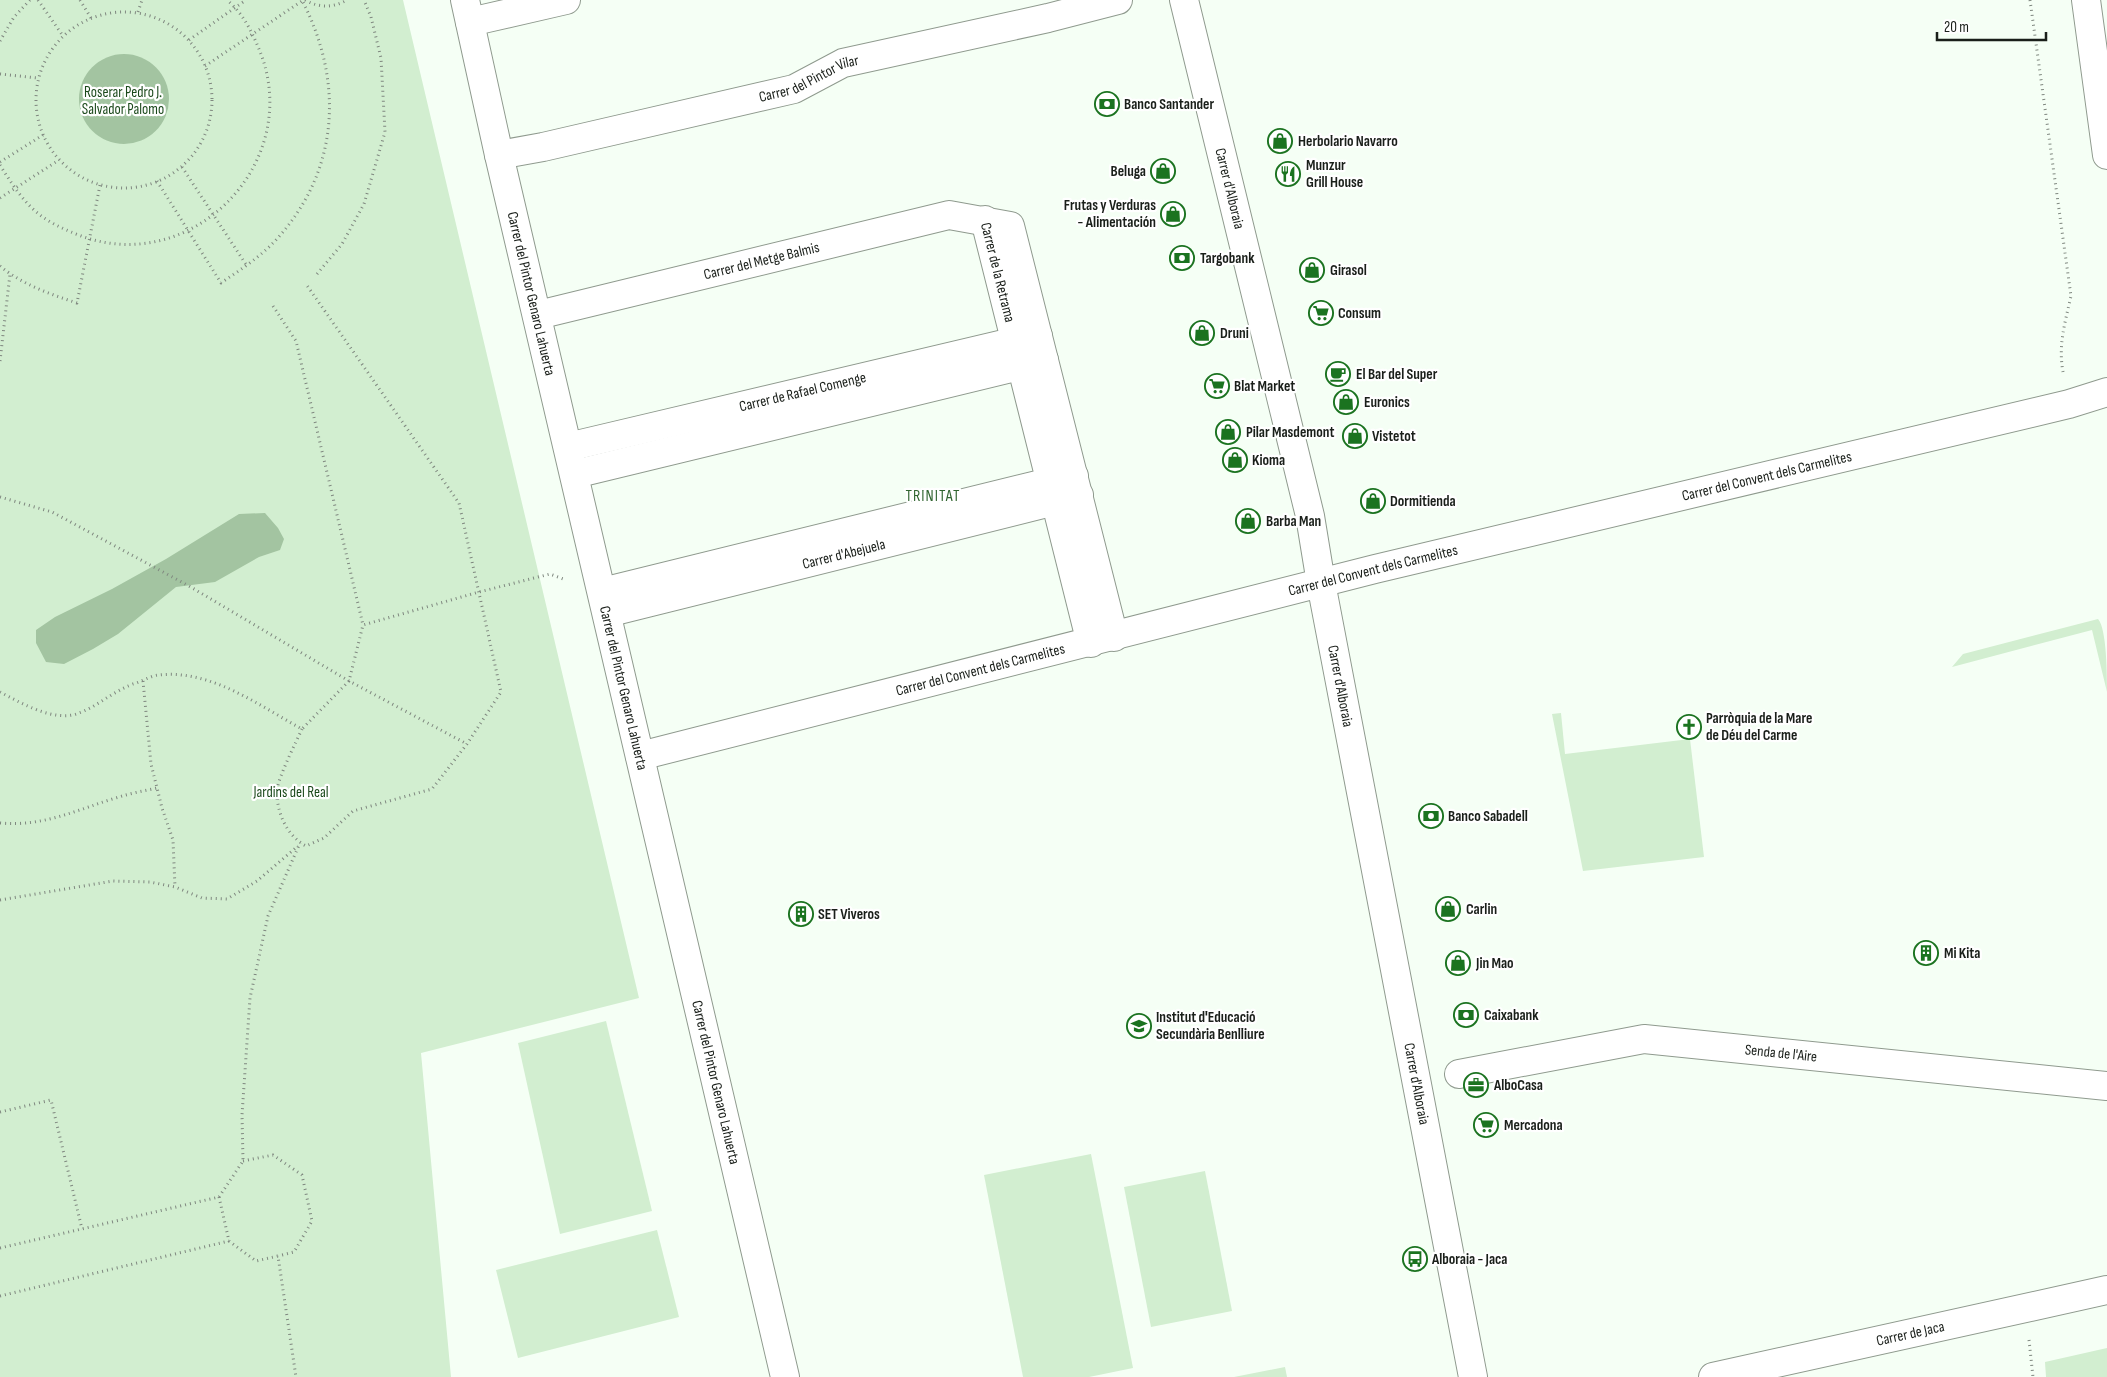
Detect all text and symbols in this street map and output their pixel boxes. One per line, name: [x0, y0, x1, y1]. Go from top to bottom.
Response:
scale bar: [1937, 10, 2046, 42]
text: 20 m: [1944, 18, 1969, 37]
street label: Carrer del Pintor Vilar: [757, 50, 861, 106]
park label: Roserar Pedro J. Salvador Palomo: [82, 83, 164, 119]
bank icon: Banco Santander: [1094, 91, 1120, 117]
place label: Banco Santander: [1124, 95, 1215, 114]
shop icon: Herbolario Navarro: [1267, 128, 1293, 154]
place label: Herbolario Navarro: [1298, 132, 1398, 151]
street label: Carrer d'Alboraia: [1211, 146, 1249, 231]
place label: Munzur Grill House: [1306, 156, 1363, 192]
shop icon: Beluga: [1150, 158, 1176, 184]
restaurant icon: Munzur Grill House: [1275, 161, 1301, 187]
place label: Beluga: [1111, 162, 1146, 181]
place label: Frutas y Verduras - Alimentación: [1064, 196, 1156, 232]
shop icon: Frutas y Verduras - Alimentación: [1160, 201, 1186, 227]
street label: Carrer del Pintor Genaro Lahuerta: [503, 210, 560, 378]
street label: Carrer de la Retrama: [976, 220, 1020, 324]
street label: Carrer del Metge Balmis: [702, 237, 821, 284]
bank icon: Targobank: [1169, 245, 1195, 271]
place label: Targobank: [1200, 249, 1255, 268]
shop icon: Girasol: [1299, 257, 1325, 283]
place label: Girasol: [1330, 261, 1367, 280]
supermarket icon: Consum: [1308, 300, 1334, 326]
place label: Consum: [1338, 304, 1381, 323]
shop icon: Druni: [1189, 320, 1215, 346]
place label: Druni: [1220, 324, 1249, 343]
cafe icon: El Bar del Super: [1325, 361, 1351, 387]
place label: El Bar del Super: [1356, 365, 1438, 384]
street label: Carrer de Rafael Comenge: [737, 367, 868, 416]
supermarket icon: Blat Market: [1204, 373, 1230, 399]
place label: Blat Market: [1234, 377, 1295, 396]
shop icon: Euronics: [1333, 389, 1359, 415]
place label: Euronics: [1364, 393, 1410, 412]
shop icon: Pilar Masdemont: [1215, 419, 1241, 445]
place label: Pilar Masdemont: [1246, 423, 1335, 442]
shop icon: Vistetot: [1342, 423, 1368, 449]
place label: Vistetot: [1372, 427, 1416, 446]
shop icon: Kioma: [1222, 447, 1248, 473]
street label: Carrer del Convent dels Carmelites: [1680, 447, 1853, 505]
place label: Kioma: [1252, 451, 1285, 470]
district label: TRINITAT: [905, 487, 961, 506]
shop icon: Dormitienda: [1360, 488, 1386, 514]
place label: Dormitienda: [1390, 492, 1456, 511]
shop icon: Barba Man: [1235, 508, 1261, 534]
place label: Barba Man: [1266, 512, 1321, 531]
street label: Carrer d'Abejuela: [800, 534, 887, 573]
street label: Carrer del Convent dels Carmelites: [1286, 540, 1459, 600]
street label: Carrer del Pintor Genaro Lahuerta: [595, 604, 652, 772]
street label: Carrer del Convent dels Carmelites: [894, 639, 1067, 700]
street label: Carrer d'Alboraia: [1324, 644, 1358, 729]
place label: Parròquia de la Mare de Déu del Carme: [1706, 709, 1812, 745]
church icon: Parròquia de la Mare de Déu del Carme: [1676, 714, 1702, 740]
park label: Jardins del Real: [253, 783, 328, 802]
bank icon: Banco Sabadell: [1418, 803, 1444, 829]
place label: Banco Sabadell: [1448, 807, 1528, 826]
shop icon: Carlin: [1435, 896, 1461, 922]
place label: Carlin: [1466, 900, 1497, 919]
building icon: SET Viveros: [788, 901, 814, 927]
place label: SET Viveros: [818, 905, 880, 924]
building icon: Mi Kita: [1913, 940, 1939, 966]
place label: Mi Kita: [1944, 944, 1980, 963]
shop icon: Jin Mao: [1445, 950, 1471, 976]
place label: Jin Mao: [1475, 954, 1514, 973]
street label: Carrer del Pintor Genaro Lahuerta: [688, 998, 744, 1166]
bank icon: Caixabank: [1453, 1002, 1479, 1028]
place label: Caixabank: [1484, 1006, 1539, 1025]
place label: Institut d'Educació Secundària Benlliure: [1156, 1008, 1265, 1044]
school or university icon: Institut d'Educació Secundària Benlliure: [1126, 1013, 1152, 1039]
street label: Senda de l'Aire: [1744, 1040, 1818, 1066]
street label: Carrer d'Alboraia: [1400, 1041, 1434, 1127]
office icon: AlboCasa: [1463, 1072, 1489, 1098]
place label: AlboCasa: [1493, 1076, 1543, 1095]
supermarket icon: Mercadona: [1473, 1112, 1499, 1138]
place label: Mercadona: [1504, 1116, 1563, 1135]
bus stop icon: Alboraia - Jaca: [1402, 1246, 1428, 1272]
place label: Alboraia - Jaca: [1431, 1250, 1507, 1269]
street label: Carrer de Jaca: [1874, 1317, 1946, 1350]

